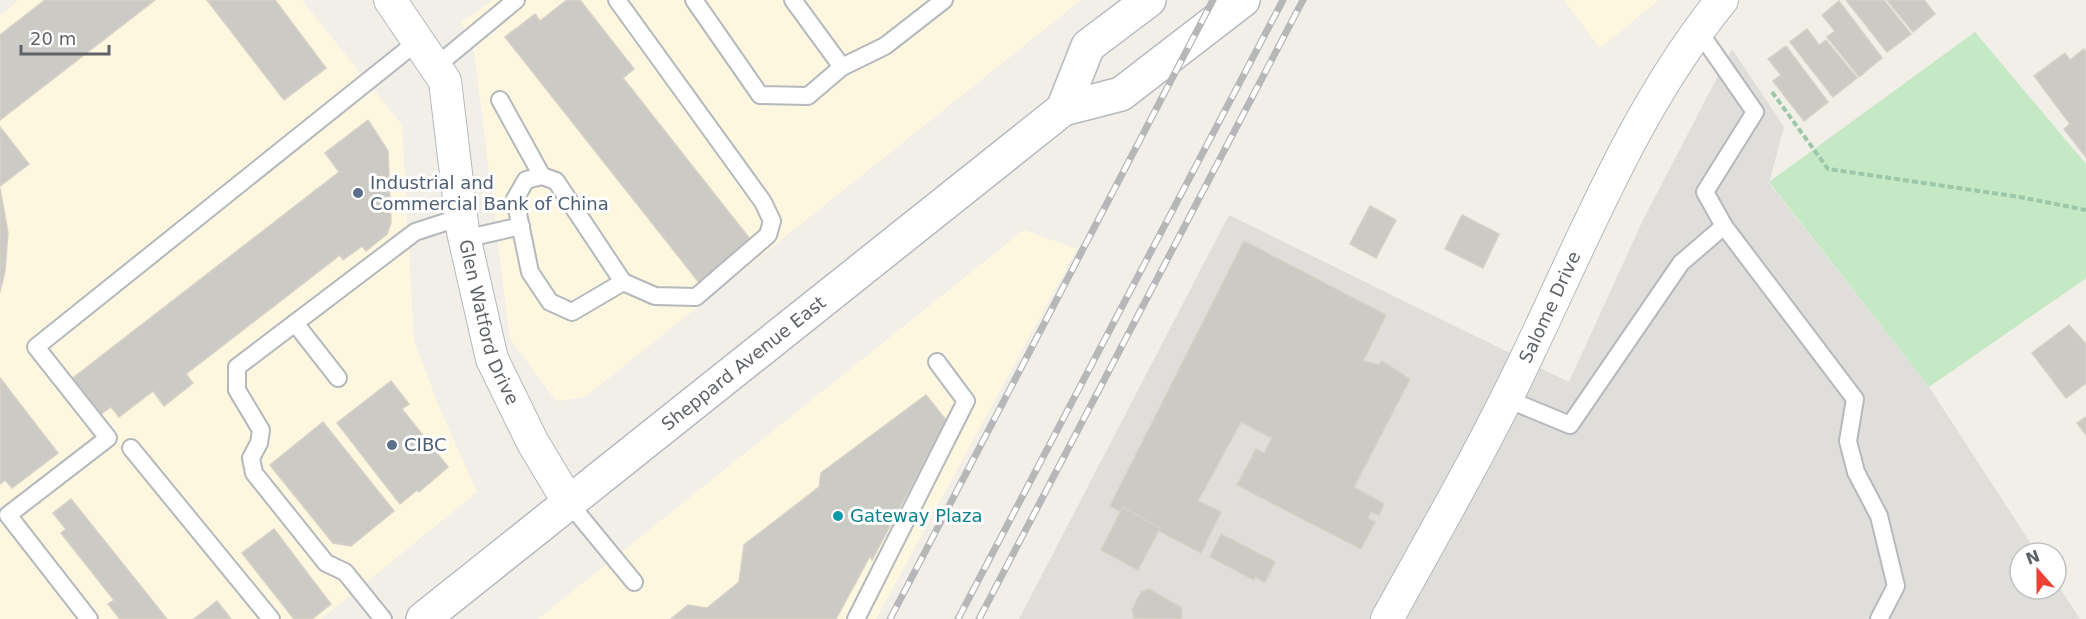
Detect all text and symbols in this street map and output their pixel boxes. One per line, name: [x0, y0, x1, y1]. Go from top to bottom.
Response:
scale bar: [21, 18, 110, 56]
text: 20 m: [30, 28, 76, 49]
place label: Industrial and Commercial Bank of China: [370, 172, 609, 214]
marker: Industrial and Commercial Bank of China: [351, 186, 365, 200]
street label: Glen Watford Drive: [455, 238, 524, 408]
street label: Salome Drive: [1514, 248, 1585, 366]
street label: Sheppard Avenue East: [657, 291, 829, 435]
place label: CIBC: [404, 434, 446, 455]
marker: CIBC: [385, 438, 399, 452]
place label: Gateway Plaza: [850, 505, 983, 526]
marker: Gateway Plaza: [831, 509, 845, 523]
north arrow: [2008, 541, 2068, 601]
text: N: [2023, 546, 2042, 569]

